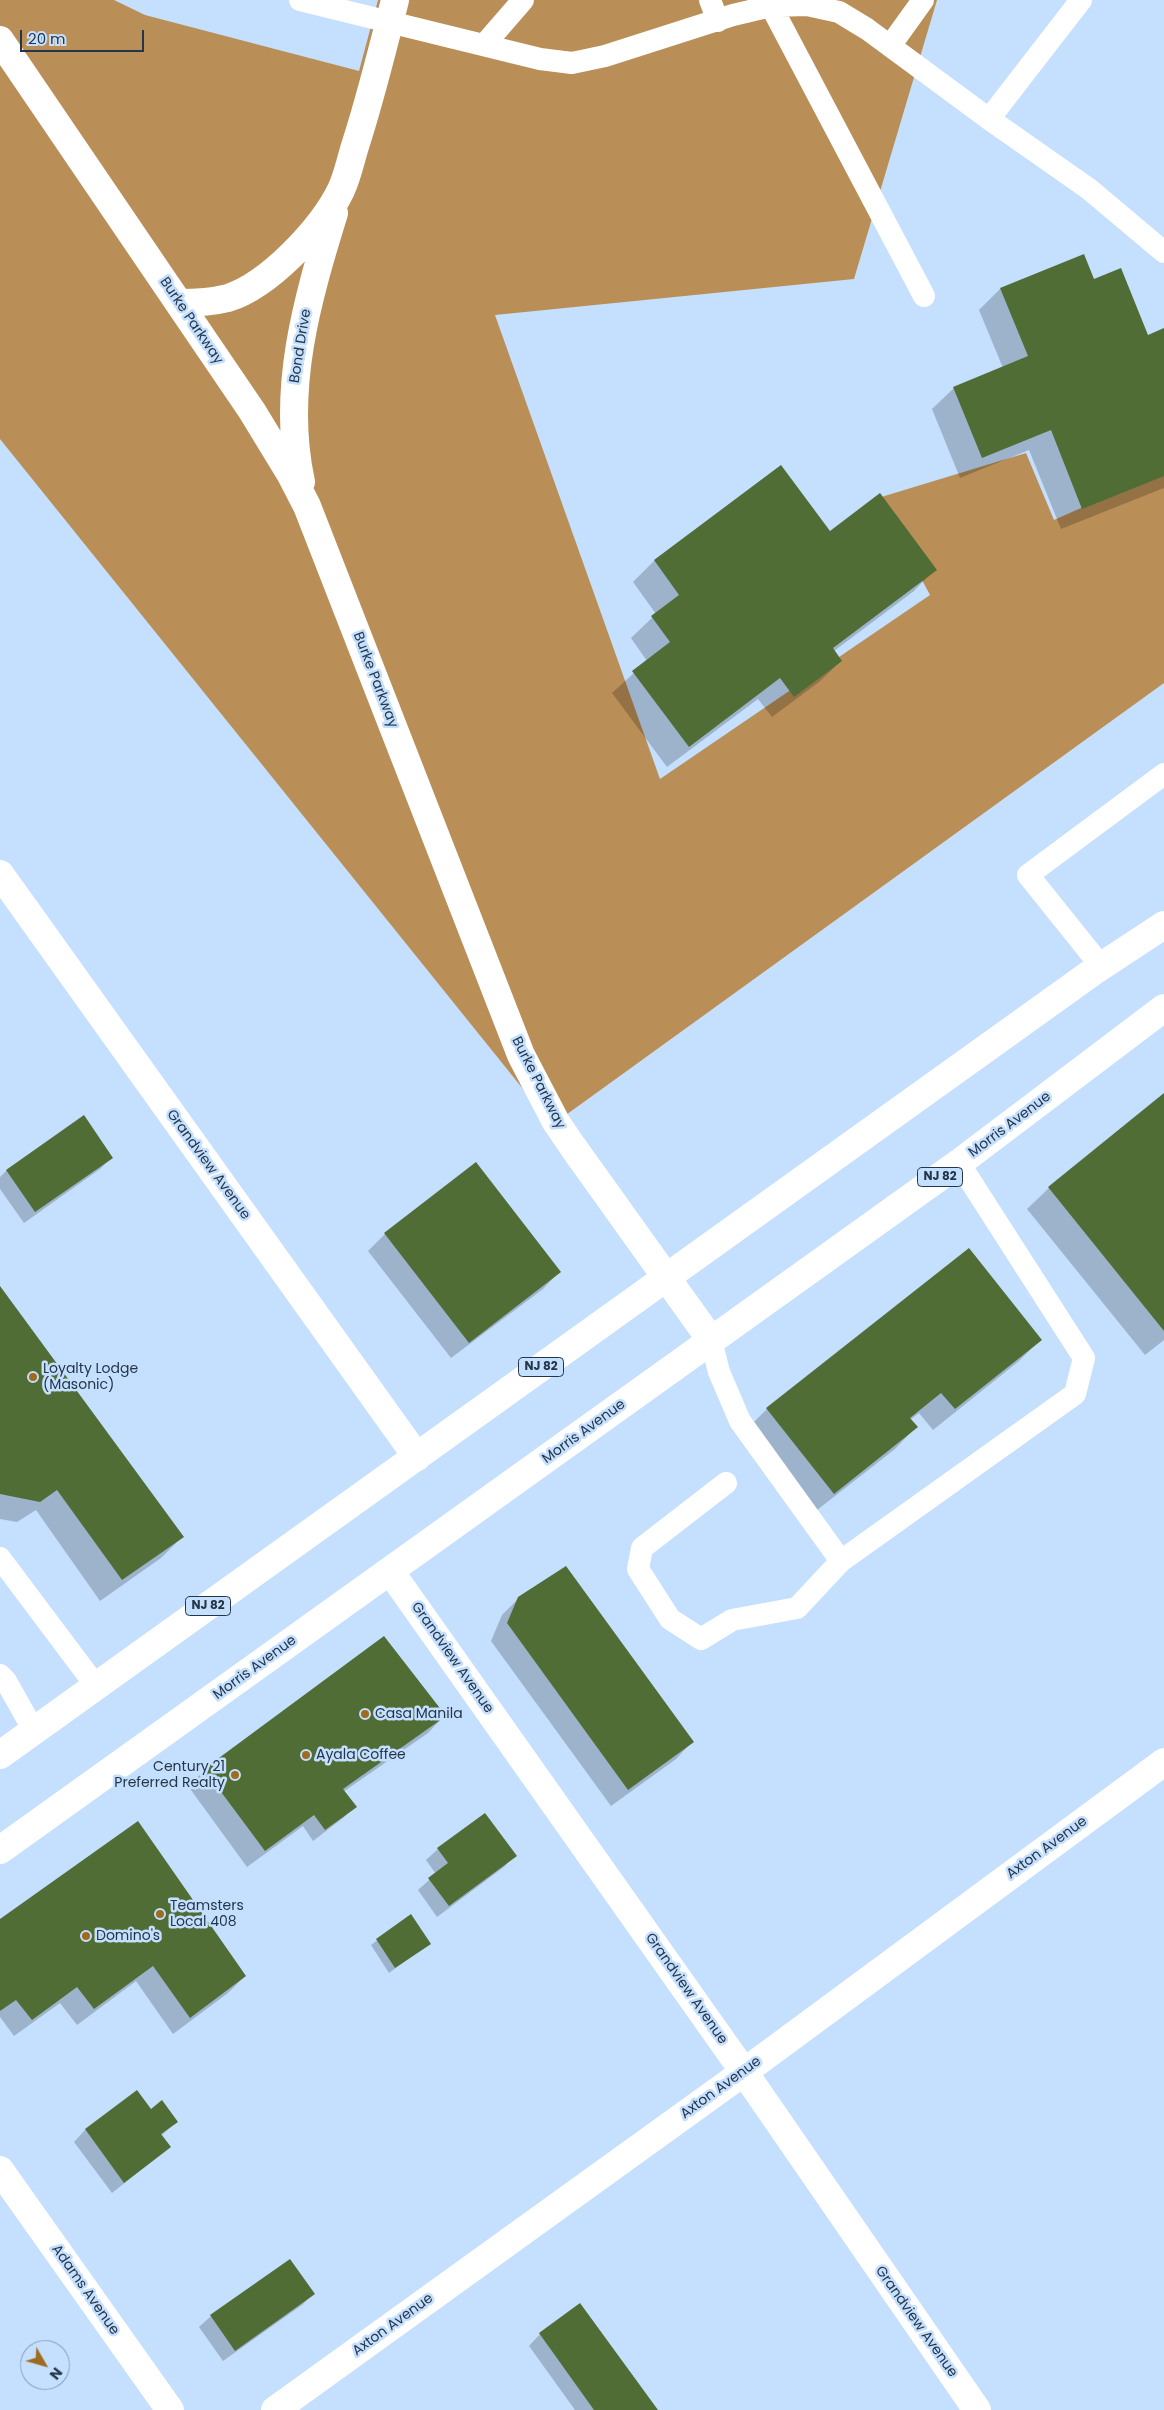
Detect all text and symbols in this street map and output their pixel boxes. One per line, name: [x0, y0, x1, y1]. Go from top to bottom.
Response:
scale bar: [22, 20, 146, 52]
text: 20 m: [28, 28, 66, 49]
street label: Burke Parkway: [156, 274, 226, 368]
street label: Bond Drive: [287, 308, 315, 384]
street label: Burke Parkway: [349, 630, 401, 730]
street label: Burke Parkway: [508, 1034, 568, 1132]
street label: Morris Avenue: [966, 1089, 1054, 1161]
street label: Grandview Avenue: [162, 1107, 254, 1223]
road number: NJ 82: [918, 1168, 962, 1186]
road number: NJ 82: [518, 1358, 564, 1376]
place label: Loyalty Lodge (Masonic): [43, 1361, 138, 1394]
marker: Loyalty Lodge (Masonic): [27, 1371, 39, 1383]
street label: Morris Avenue: [539, 1396, 629, 1468]
road number: NJ 82: [186, 1596, 230, 1615]
street label: Grandview Avenue: [407, 1599, 497, 1717]
street label: Morris Avenue: [210, 1632, 300, 1704]
place label: Casa Manila: [375, 1706, 463, 1722]
marker: Casa Manila: [359, 1708, 371, 1720]
place label: Ayala Coffee: [316, 1747, 406, 1763]
marker: Ayala Coffee: [300, 1749, 312, 1761]
place label: Century 21 Preferred Realty: [114, 1759, 225, 1791]
marker: Century 21 Preferred Realty: [229, 1769, 241, 1781]
street label: Axton Avenue: [1003, 1813, 1091, 1883]
place label: Teamsters Local 408: [170, 1898, 244, 1930]
marker: Teamsters Local 408: [154, 1908, 166, 1920]
place label: Domino's: [96, 1928, 160, 1944]
marker: Domino's: [80, 1930, 92, 1942]
street label: Grandview Avenue: [641, 1930, 731, 2048]
street label: Axton Avenue: [677, 2053, 765, 2123]
street label: Adams Avenue: [48, 2242, 122, 2338]
street label: Grandview Avenue: [871, 2263, 961, 2381]
street label: Axton Avenue: [349, 2290, 437, 2360]
north arrow: [20, 2340, 70, 2390]
text: N: [45, 2363, 67, 2384]

